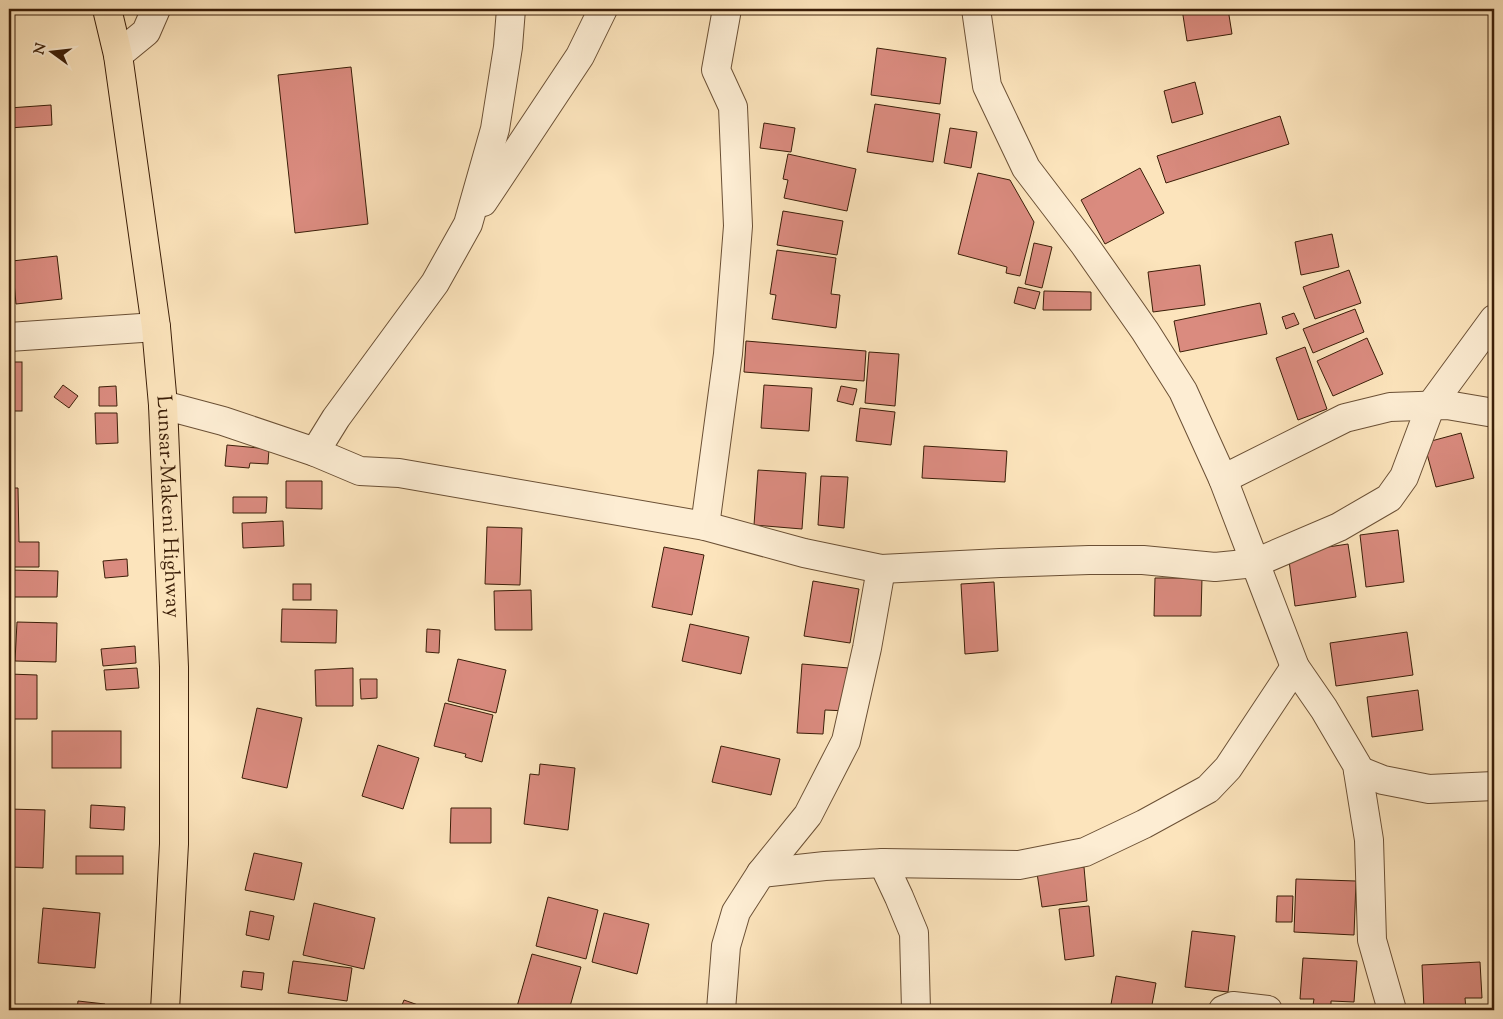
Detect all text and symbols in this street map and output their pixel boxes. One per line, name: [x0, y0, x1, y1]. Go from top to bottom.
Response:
north arrow: [28, 28, 78, 78]
text: N: [30, 41, 52, 57]
street label: Lunsar-Makeni Highway: [147, 394, 187, 619]

